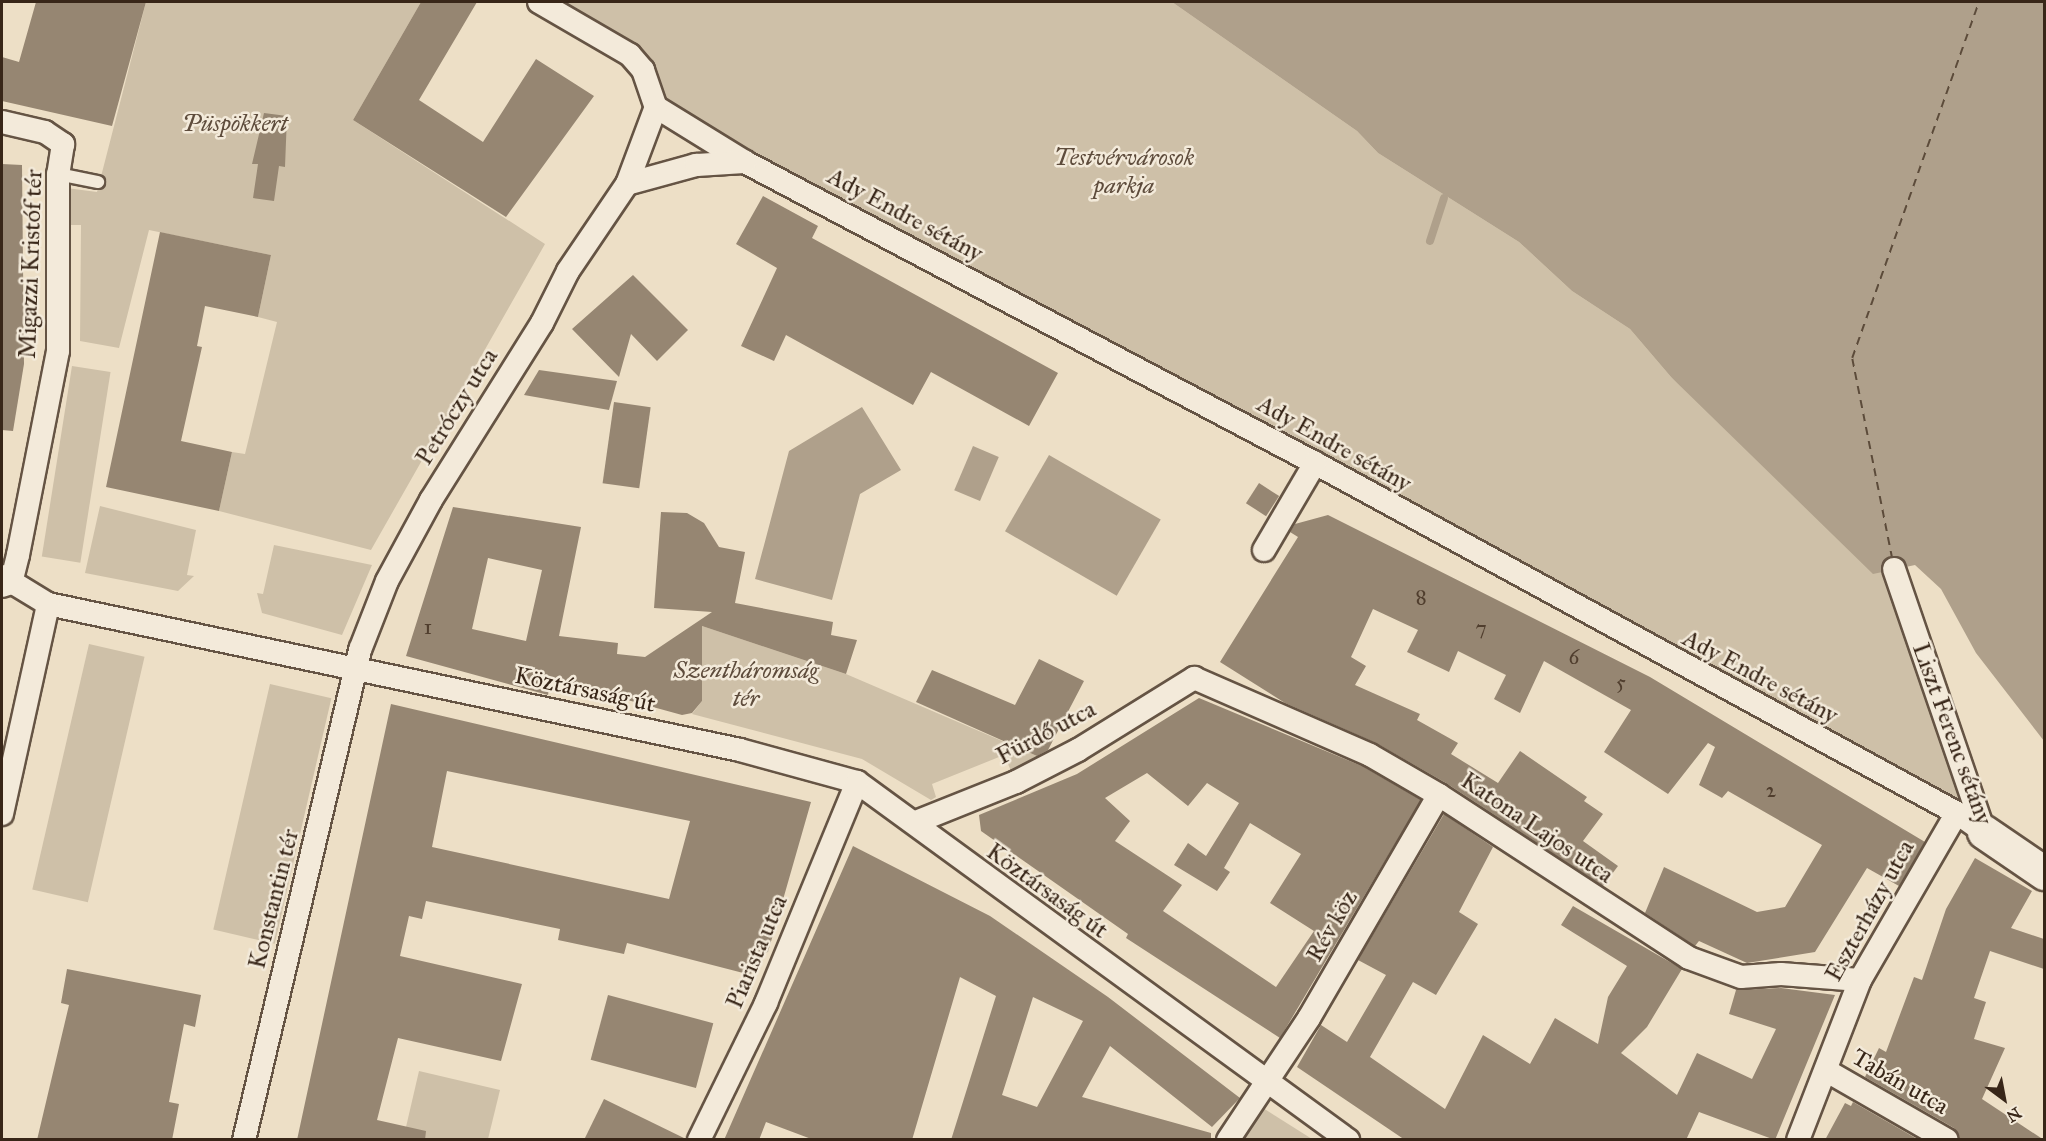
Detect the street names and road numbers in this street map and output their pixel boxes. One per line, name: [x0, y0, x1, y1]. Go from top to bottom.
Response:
street label: Ady Endre sétány: [822, 162, 988, 268]
street label: Migazzi Kristóf tér: [13, 169, 49, 359]
street label: Petróczy utca: [410, 343, 504, 471]
street label: Ady Endre sétány: [1252, 390, 1416, 498]
street label: Ady Endre sétány: [1677, 624, 1843, 730]
street label: Liszt Ferenc sétány: [1906, 639, 1998, 829]
street label: Köztársaság út: [512, 661, 658, 719]
street label: Fürdő utca: [991, 695, 1101, 771]
street label: Katona Lajos utca: [1455, 766, 1619, 890]
street label: Konstantin tér: [243, 826, 305, 972]
street label: Eszterházy utca: [1819, 835, 1921, 987]
street label: Köztársaság út: [981, 837, 1113, 945]
street label: Rév köz: [1300, 885, 1364, 967]
street label: Piarista utca: [720, 891, 794, 1013]
street label: Tabán utca: [1847, 1043, 1953, 1121]

